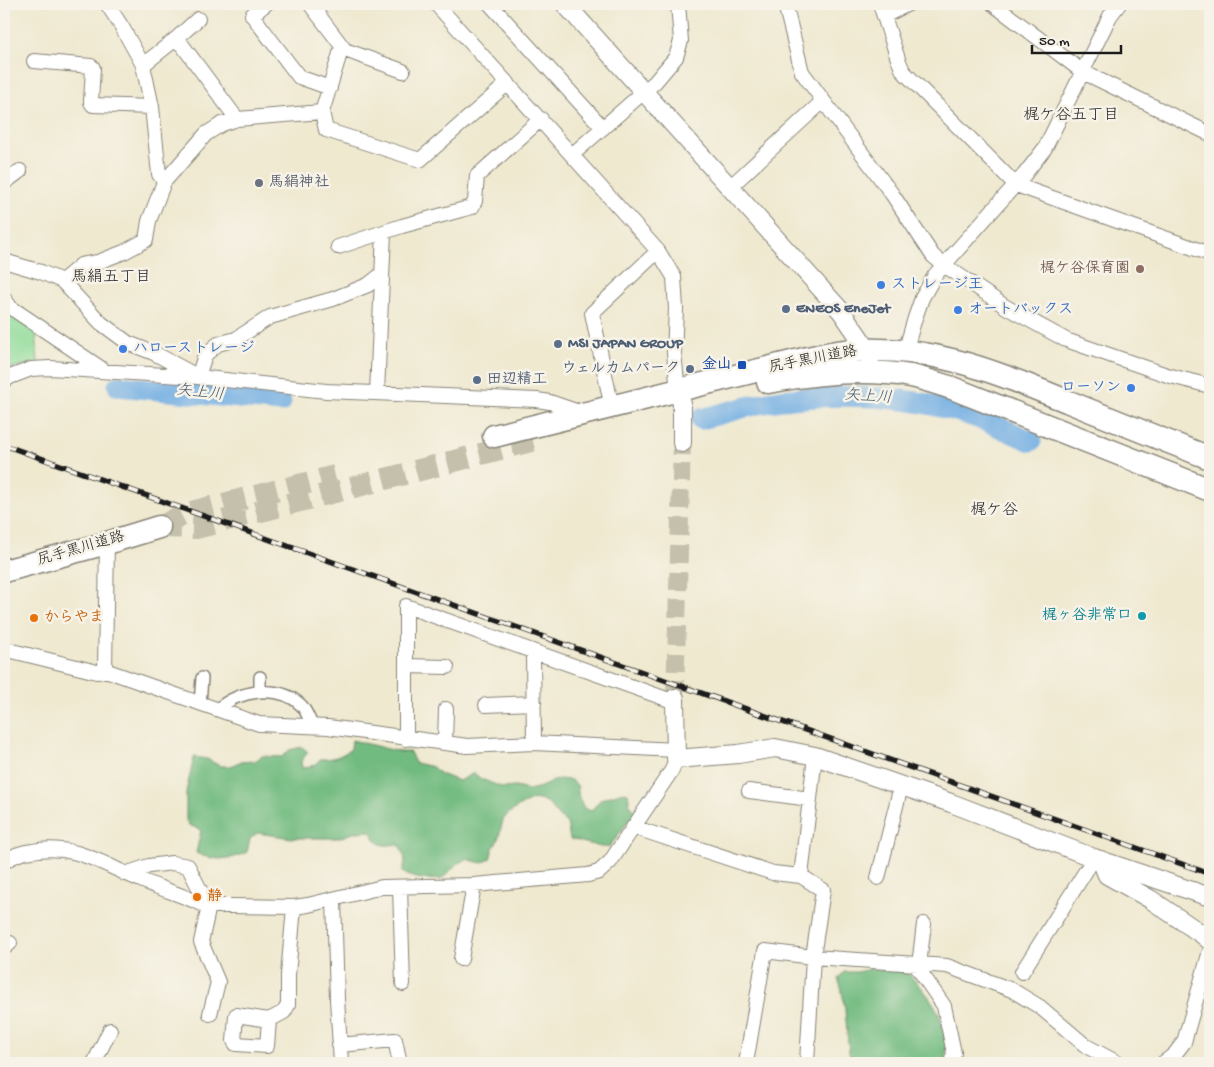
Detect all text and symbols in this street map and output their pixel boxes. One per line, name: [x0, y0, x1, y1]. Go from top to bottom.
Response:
scale bar: [1032, 22, 1120, 54]
text: 50 m: [1039, 33, 1070, 51]
district label: 梶ケ谷五丁目: [1023, 106, 1119, 126]
place label: 馬絹神社: [269, 173, 329, 192]
marker: 馬絹神社: [253, 177, 265, 189]
place label: 梶ケ谷保育園: [1040, 259, 1130, 278]
marker: 梶ケ谷保育園: [1134, 263, 1146, 275]
district label: 馬絹五丁目: [71, 268, 151, 288]
place label: ストレージ王: [891, 276, 983, 294]
marker: ストレージ王: [875, 279, 887, 291]
place label: ENEOS EneJet: [796, 300, 892, 318]
place label: オートバックス: [968, 301, 1073, 319]
marker: ENEOS EneJet: [780, 303, 792, 315]
marker: オートバックス: [952, 304, 964, 316]
place label: MSI JAPAN GROUP: [568, 335, 684, 353]
marker: MSI JAPAN GROUP: [552, 338, 564, 350]
place label: ハローストレージ: [133, 340, 254, 358]
marker: ハローストレージ: [117, 343, 129, 355]
street label: 尻手黒川道路: [767, 343, 859, 377]
place label: 金山: [702, 355, 732, 374]
marker: 金山: [736, 359, 748, 371]
place label: ウェルカムパーク: [561, 360, 680, 378]
marker: ウェルカムパーク: [684, 363, 696, 375]
place label: 田辺精工: [487, 370, 547, 389]
marker: 田辺精工: [471, 374, 483, 386]
place label: ローソン: [1061, 379, 1121, 397]
water label: 矢上川: [175, 381, 225, 406]
marker: ローソン: [1125, 382, 1137, 394]
water label: 矢上川: [843, 386, 893, 409]
district label: 梶ケ谷: [970, 501, 1018, 521]
street label: 尻手黒川道路: [35, 528, 127, 570]
place label: 梶ヶ谷非常口: [1042, 606, 1132, 625]
place label: からやま: [44, 609, 104, 627]
marker: 梶ヶ谷非常口: [1136, 610, 1148, 622]
marker: からやま: [28, 612, 40, 624]
place label: 静: [207, 887, 222, 906]
marker: 静: [191, 891, 203, 903]

